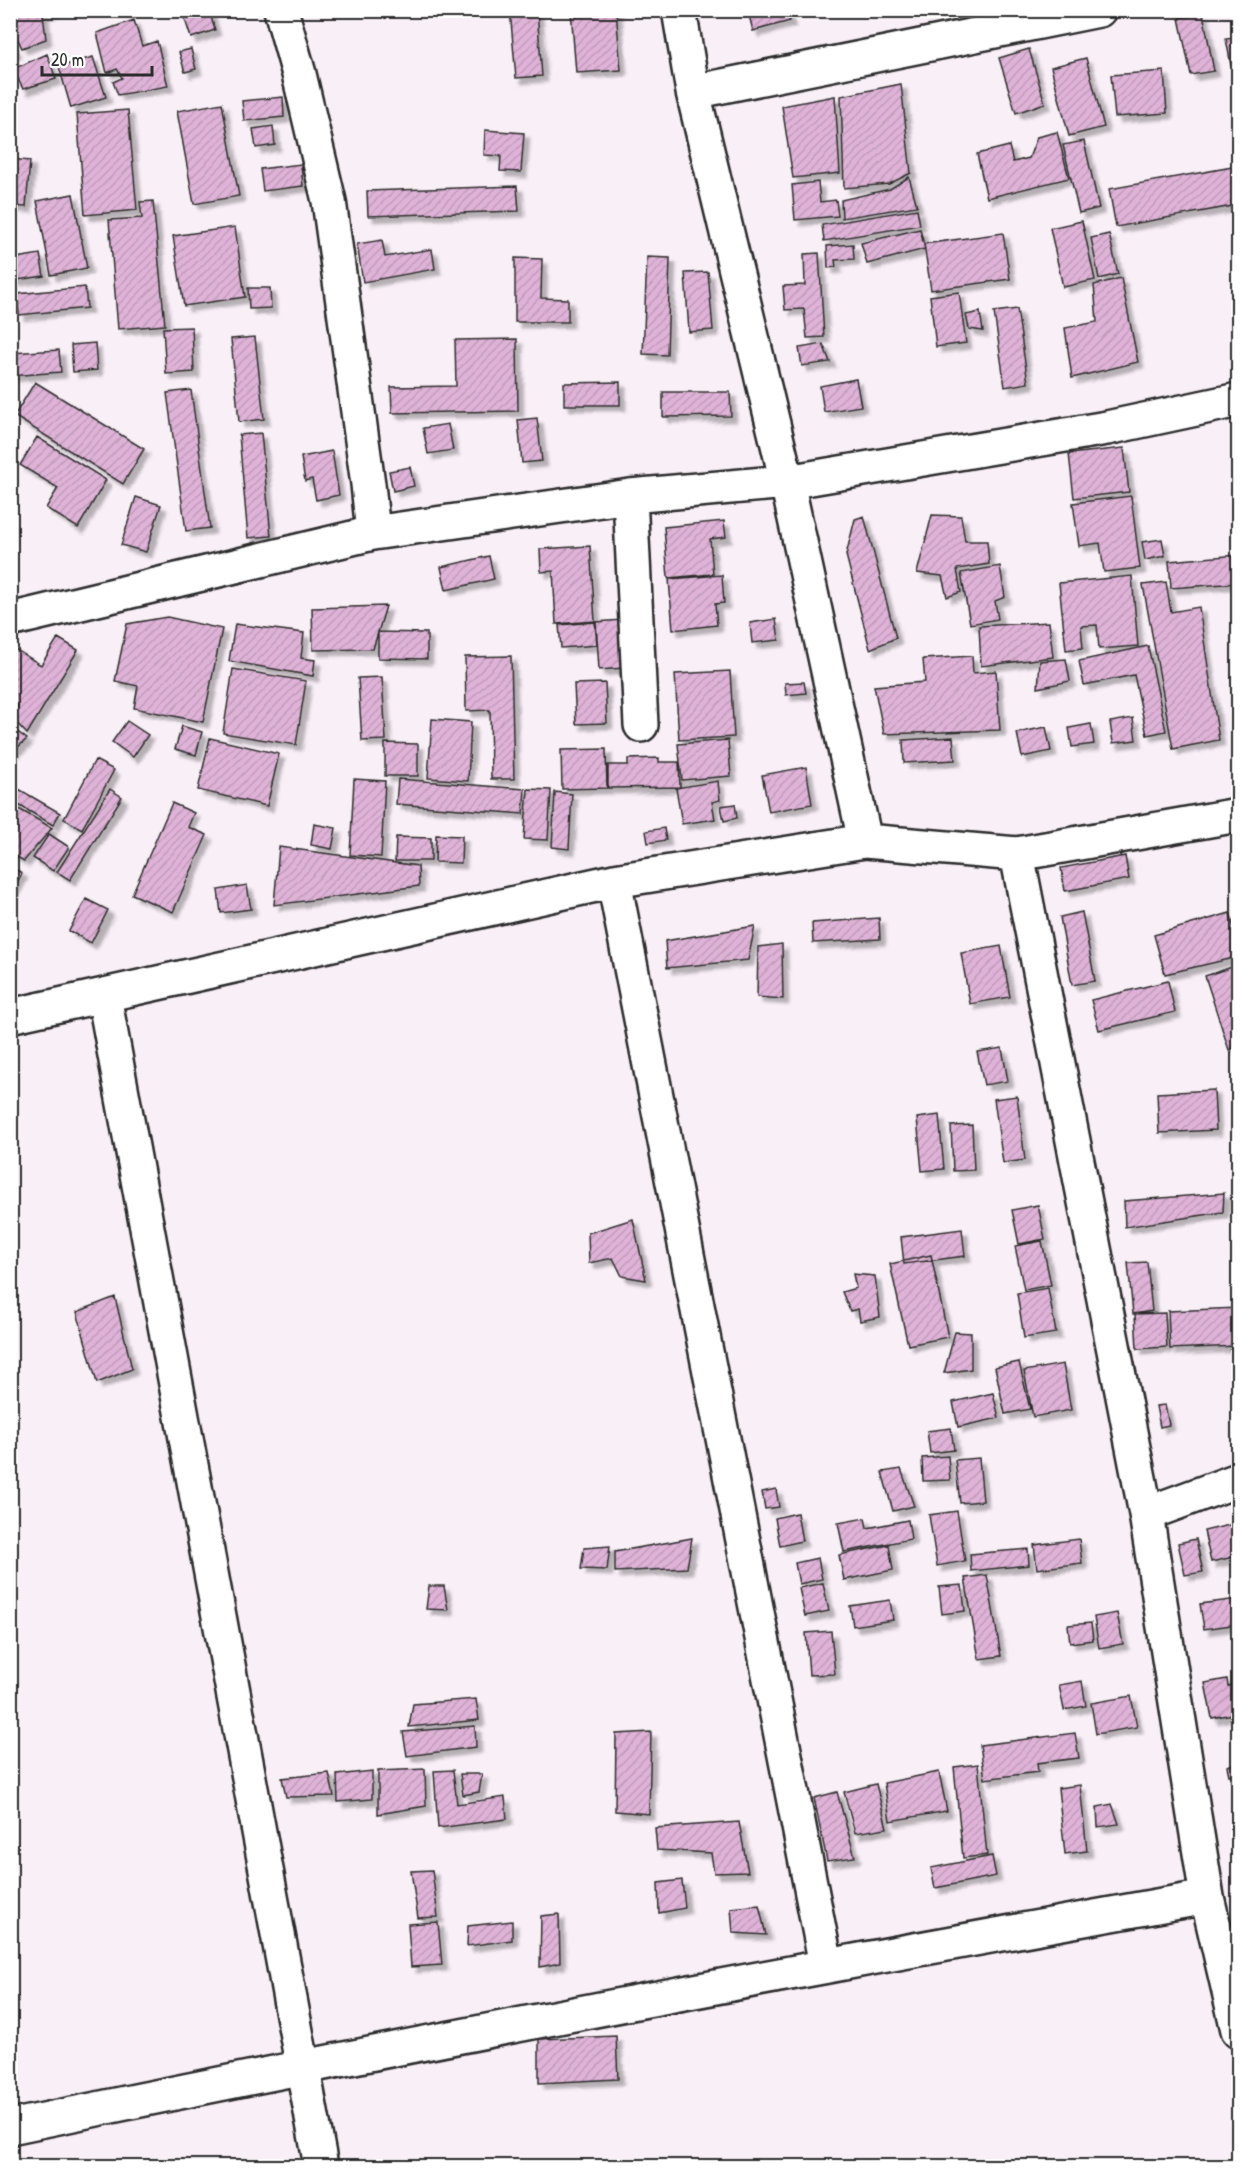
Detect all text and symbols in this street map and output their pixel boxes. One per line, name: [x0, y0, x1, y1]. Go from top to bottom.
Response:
scale bar: [42, 39, 152, 77]
text: 20 m: [51, 47, 84, 72]

